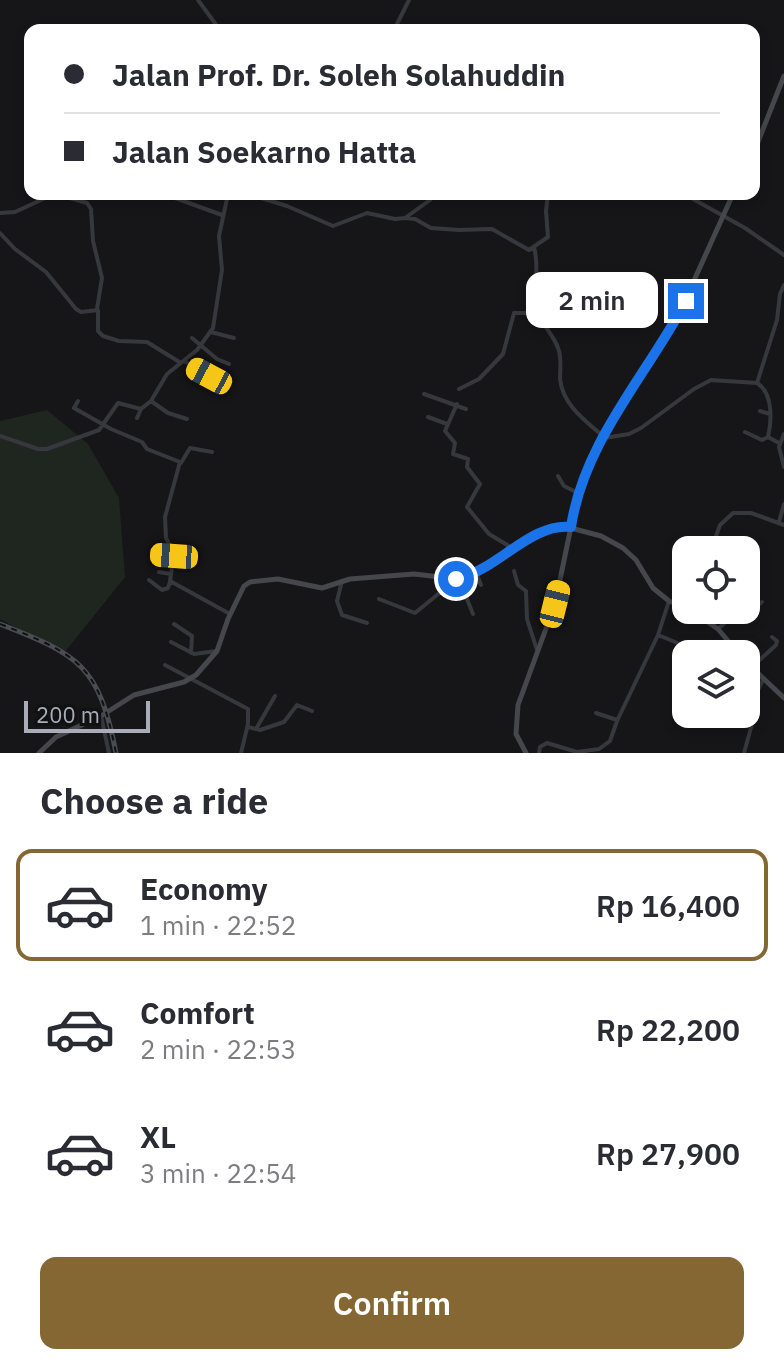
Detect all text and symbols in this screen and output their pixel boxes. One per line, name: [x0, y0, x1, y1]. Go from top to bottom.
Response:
text: Jalan Prof. Dr. Soleh Solahuddin: [112, 55, 565, 94]
text: Jalan Soekarno Hatta: [112, 132, 416, 171]
callout: 2 min: [526, 273, 658, 329]
text: 2 min: [558, 283, 626, 317]
route end: [668, 283, 704, 319]
car: [182, 354, 236, 398]
map controls: [672, 536, 760, 728]
button: locate: [672, 536, 760, 624]
car: [149, 542, 199, 570]
route start: [438, 561, 474, 597]
car: [538, 578, 572, 630]
button: layers: [672, 640, 760, 728]
scale bar: [24, 697, 150, 733]
text: 200 m: [36, 700, 100, 729]
text: Choose a ride: [40, 777, 268, 824]
icon: car: [44, 869, 116, 941]
text: Economy: [140, 869, 268, 908]
text: Rp 16,400: [596, 886, 740, 925]
text: 1 min · 22:52: [140, 908, 296, 942]
icon: car: [44, 993, 116, 1065]
text: Comfort: [140, 993, 255, 1032]
text: Rp 22,200: [596, 1010, 740, 1049]
text: 2 min · 22:53: [140, 1032, 296, 1066]
icon: car: [44, 1117, 116, 1189]
text: XL: [140, 1117, 176, 1156]
text: Rp 27,900: [596, 1134, 740, 1173]
text: 3 min · 22:54: [140, 1156, 296, 1190]
button: Confirm: [40, 1257, 744, 1349]

